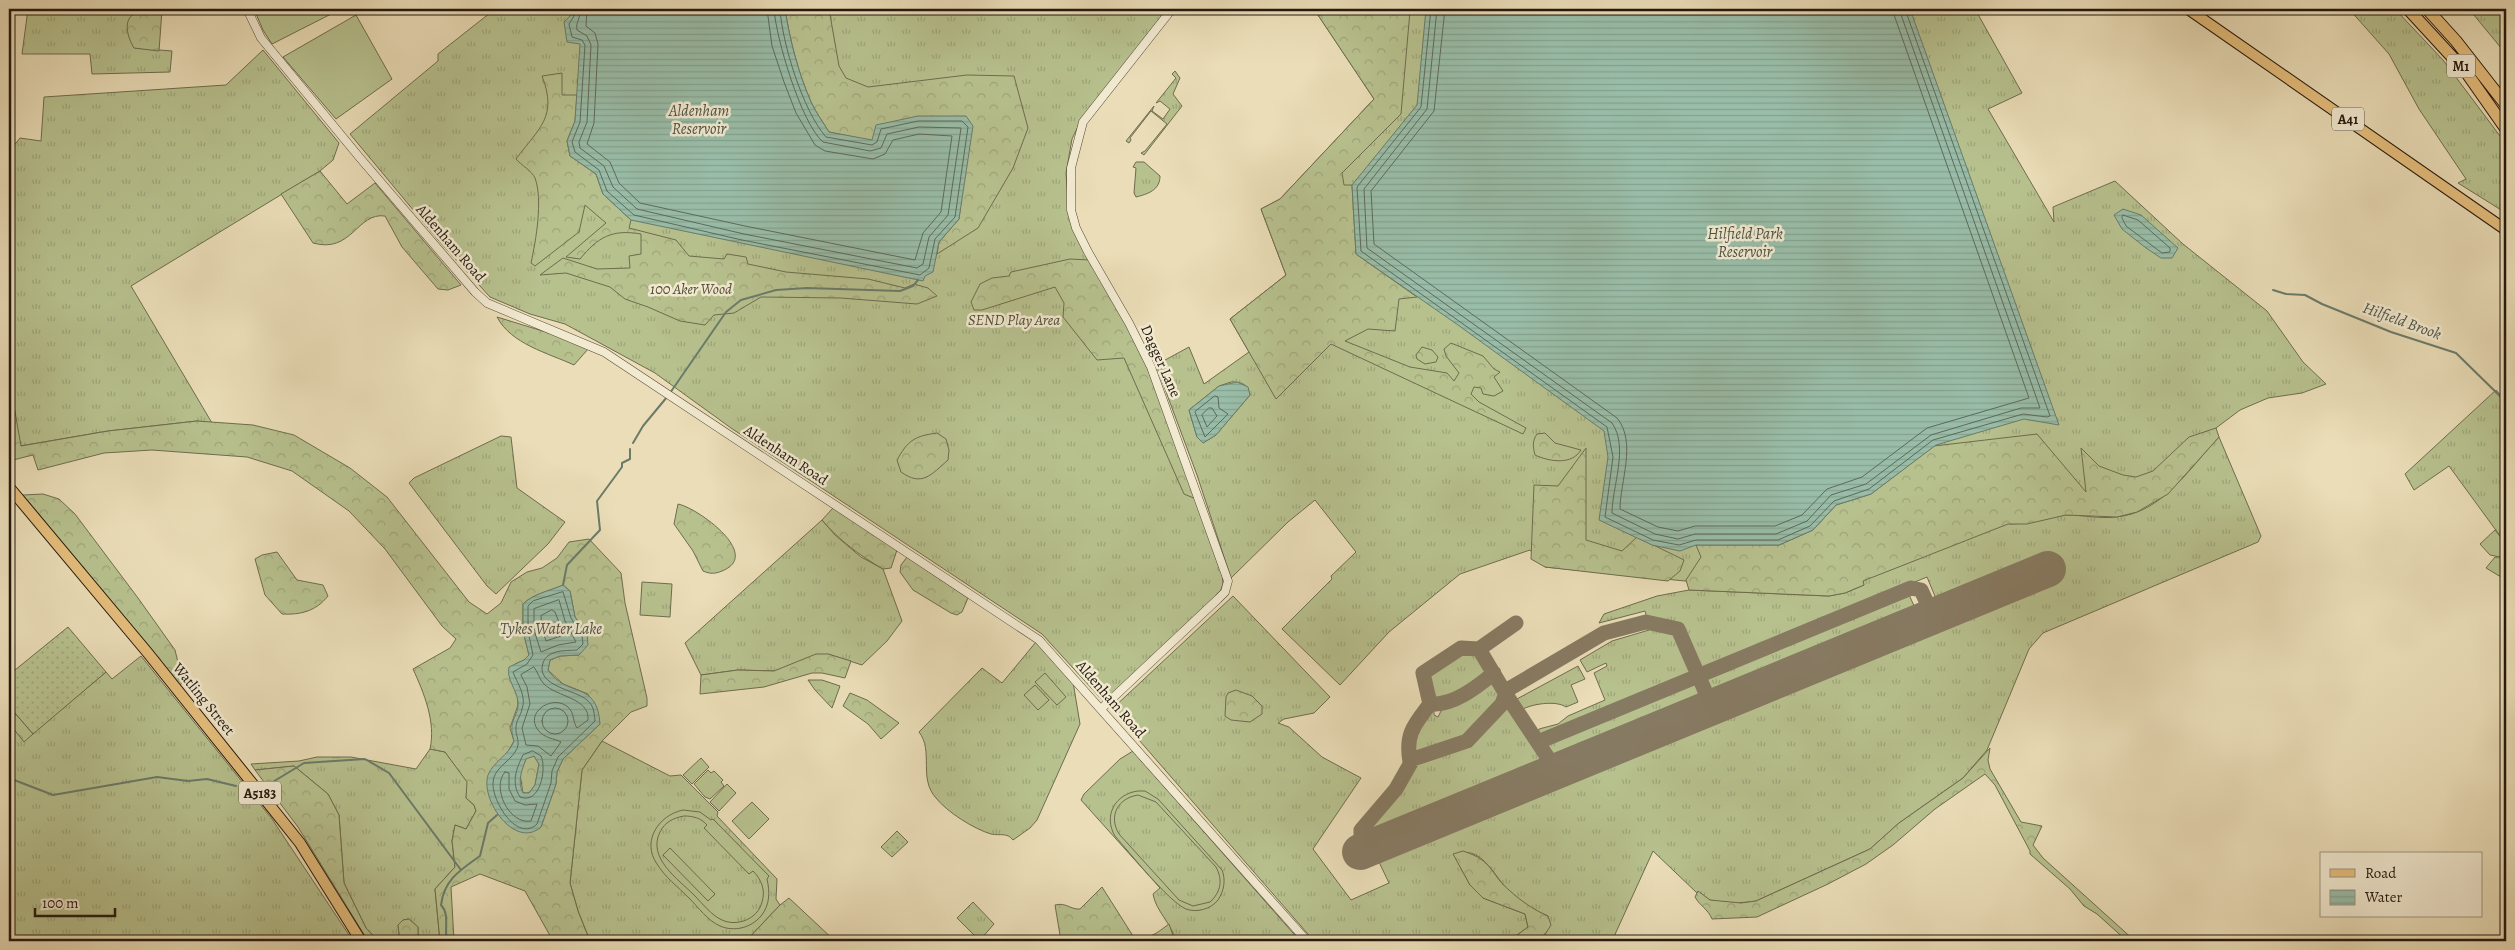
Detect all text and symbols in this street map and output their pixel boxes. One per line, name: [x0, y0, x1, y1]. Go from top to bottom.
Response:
road number: M1: [2447, 54, 2475, 78]
water label: Aldenham Reservoir: [668, 100, 730, 140]
road number: A41: [2332, 108, 2364, 130]
street label: Aldenham Road: [411, 199, 491, 287]
water label: Hilfield Park Reservoir: [1707, 223, 1783, 263]
park label: 100 Aker Wood: [650, 279, 732, 299]
water label: Hilfield Brook: [2360, 297, 2444, 345]
park label: SEND Play Area: [968, 310, 1060, 330]
street label: Dagger Lane: [1136, 322, 1186, 401]
street label: Aldenham Road: [739, 420, 833, 490]
water label: Tykes Water Lake: [500, 618, 602, 640]
street label: Aldenham Road: [1071, 655, 1151, 743]
street label: Watling Street: [168, 658, 240, 740]
road number: A5183: [239, 781, 281, 804]
legend: [2320, 852, 2482, 918]
text: Road: [2365, 863, 2397, 883]
scale bar: [35, 885, 115, 917]
text: Water: [2364, 887, 2402, 907]
text: 100 m: [42, 893, 79, 913]

